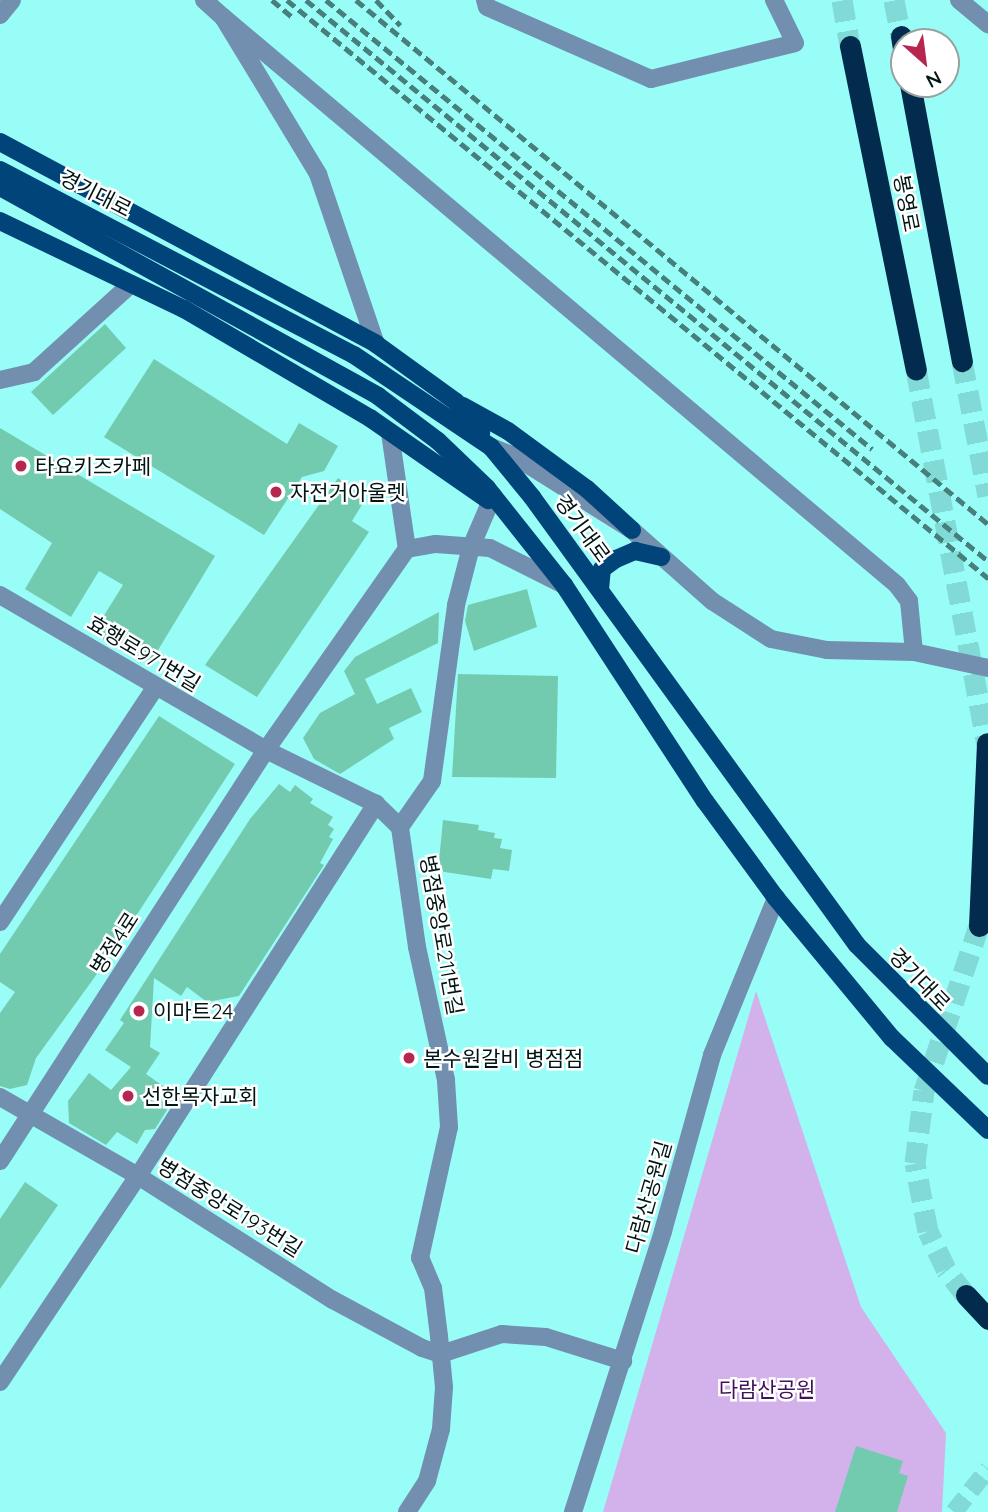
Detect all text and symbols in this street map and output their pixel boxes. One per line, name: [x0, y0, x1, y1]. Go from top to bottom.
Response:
north arrow: [890, 28, 960, 98]
text: N: [922, 66, 946, 94]
street label: 경기대로: [56, 164, 136, 222]
street label: 봉영로: [889, 172, 925, 234]
place label: 타요키즈카페: [35, 453, 151, 479]
marker: 타요키즈카페: [13, 458, 29, 474]
place label: 자전거아울렛: [290, 479, 406, 505]
marker: 자전거아울렛: [268, 484, 284, 500]
street label: 경기대로: [550, 489, 616, 567]
street label: 효행로971번길: [83, 609, 205, 697]
street label: 병점중앙로211번길: [415, 853, 469, 1017]
street label: 병점4로: [85, 907, 143, 979]
street label: 경기대로: [884, 942, 956, 1016]
place label: 이마트24: [153, 998, 233, 1024]
marker: 이마트24: [131, 1003, 147, 1019]
place label: 본수원갈비 병점점: [423, 1045, 583, 1071]
marker: 본수원갈비 병점점: [401, 1050, 417, 1066]
place label: 선한목자교회: [142, 1083, 258, 1109]
marker: 선한목자교회: [120, 1088, 136, 1104]
street label: 다람산공원길: [620, 1138, 676, 1256]
street label: 병점중앙로193번길: [153, 1152, 307, 1262]
park label: 다람산공원: [719, 1376, 815, 1402]

